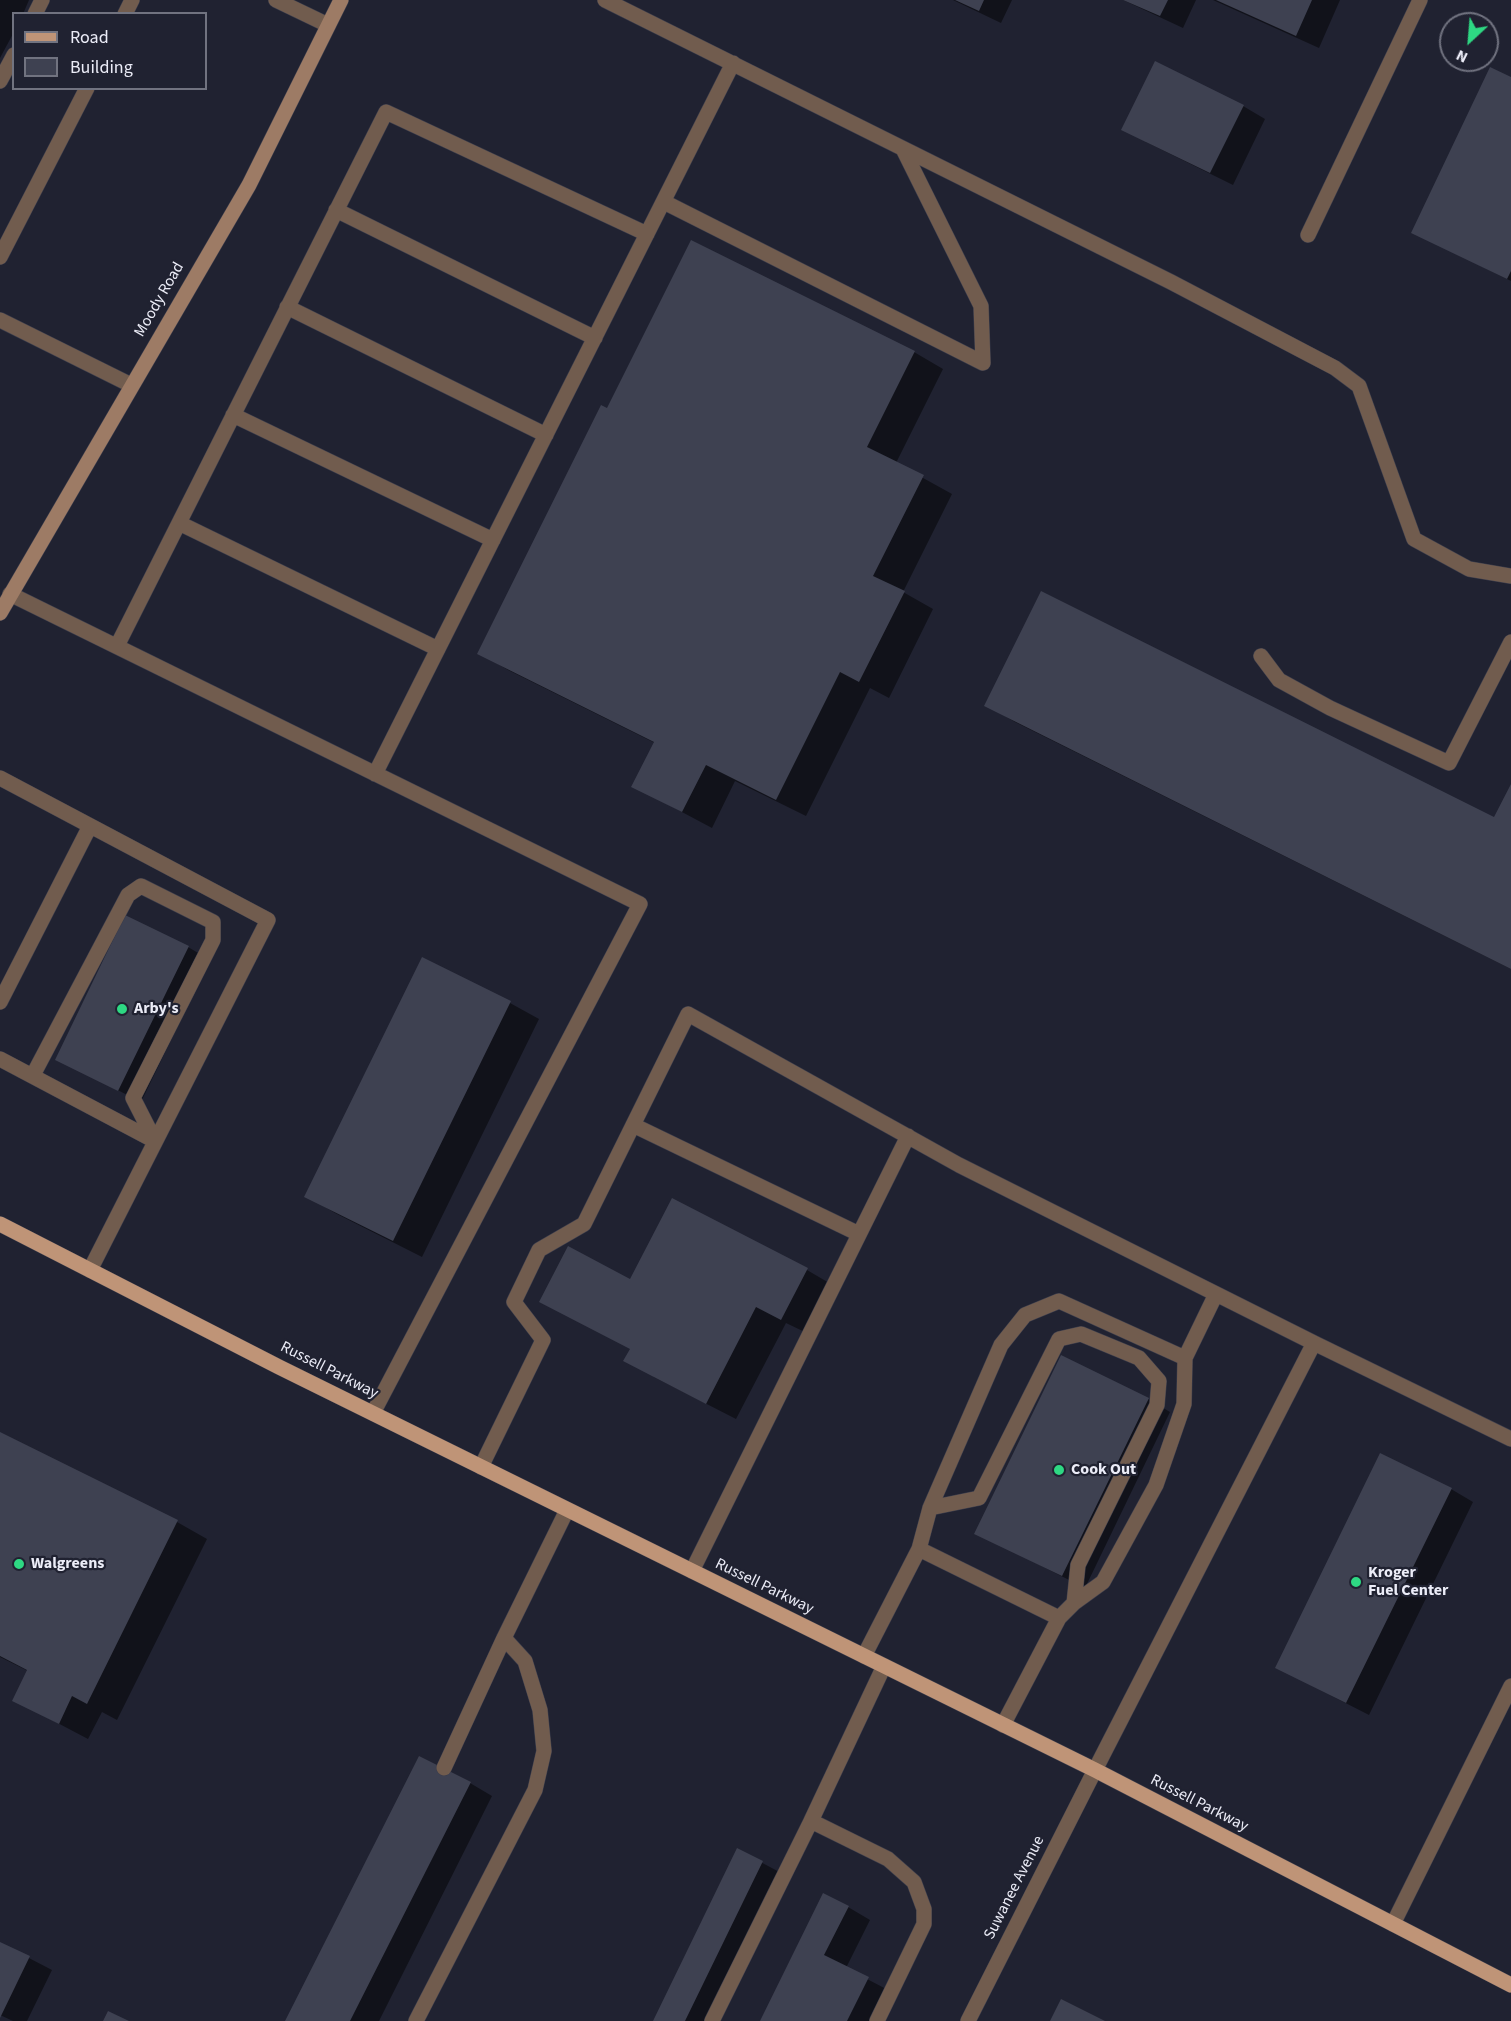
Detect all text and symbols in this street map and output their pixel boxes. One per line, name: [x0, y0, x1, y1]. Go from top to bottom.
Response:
legend: [12, 12, 207, 90]
north arrow: [1439, 12, 1499, 72]
text: Road: [70, 25, 109, 50]
text: N: [1452, 44, 1472, 69]
text: Building: [70, 55, 133, 80]
street label: Moody Road: [131, 259, 189, 341]
place label: Arby's: [134, 999, 178, 1019]
marker: Arby's: [115, 1002, 129, 1016]
street label: Russell Parkway: [277, 1338, 381, 1404]
place label: Cook Out: [1071, 1460, 1136, 1480]
marker: Cook Out: [1052, 1463, 1066, 1477]
place label: Walgreens: [31, 1554, 104, 1574]
street label: Russell Parkway: [712, 1555, 816, 1619]
marker: Walgreens: [12, 1557, 26, 1571]
place label: Kroger Fuel Center: [1368, 1563, 1448, 1601]
marker: Kroger Fuel Center: [1349, 1575, 1363, 1589]
street label: Russell Parkway: [1147, 1771, 1251, 1837]
street label: Suwanee Avenue: [981, 1833, 1049, 1943]

